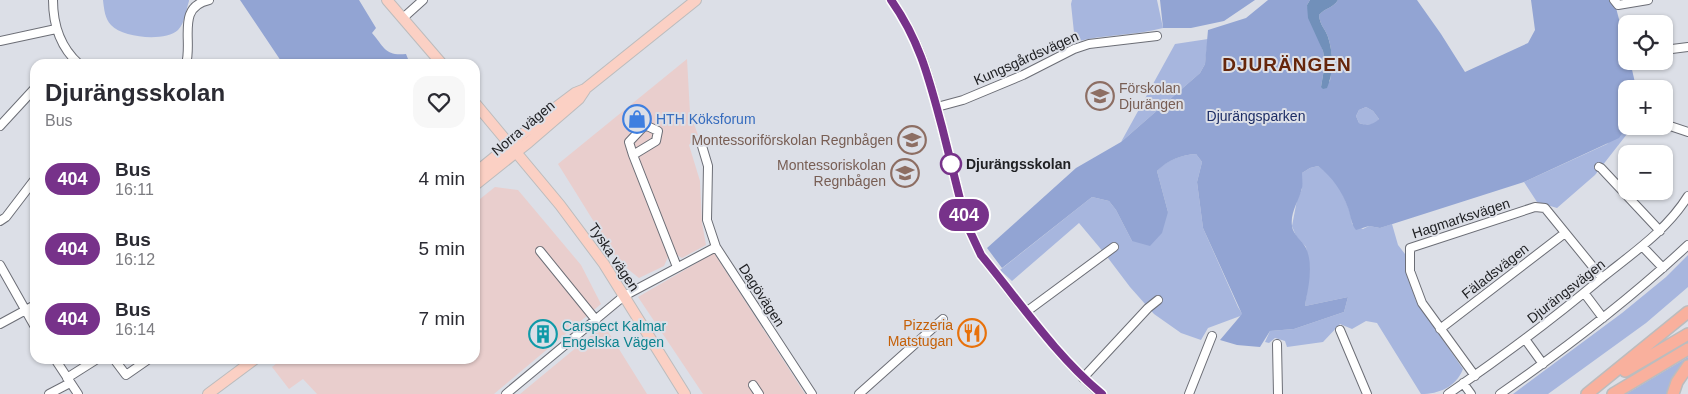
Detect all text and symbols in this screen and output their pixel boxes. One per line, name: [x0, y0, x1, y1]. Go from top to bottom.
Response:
map controls: [1618, 15, 1673, 200]
button: locate: [1618, 15, 1673, 70]
street label: Kungsgårdsvägen: [971, 28, 1081, 88]
district label: DJURÄNGEN: [1222, 54, 1352, 75]
button: heart: [413, 76, 465, 128]
text: Djurängsskolan: [45, 79, 225, 106]
place label: Förskolan Djurängen: [1119, 80, 1184, 112]
button: +: [1618, 80, 1673, 135]
school or university icon: Förskolan Djurängen: [1085, 81, 1115, 111]
street label: Norra vägen: [488, 97, 558, 159]
shop icon: HTH Köksforum: [622, 104, 652, 134]
park label: Djurängsparken: [1207, 108, 1305, 124]
place label: HTH Köksforum: [656, 111, 756, 127]
text: Bus: [45, 112, 73, 129]
school or university icon: Montessoriförskolan Regnbågen: [897, 125, 927, 155]
place label: Montessoriförskolan Regnbågen: [691, 132, 893, 148]
button: −: [1618, 145, 1673, 200]
marker: Djurängsskolan: [940, 153, 962, 175]
place label: Djurängsskolan: [966, 156, 1071, 172]
place label: Montessoriskolan Regnbågen: [777, 157, 886, 189]
school or university icon: Montessoriskolan Regnbågen: [890, 158, 920, 188]
text: Bus: [115, 159, 151, 180]
text: 4 min: [419, 168, 465, 189]
text: 404: [57, 169, 88, 189]
text: 16:11: [115, 181, 154, 198]
street label: Hagmarksvägen: [1410, 195, 1512, 241]
line badge: 404: [935, 199, 993, 231]
text: 404: [949, 205, 979, 225]
street label: Tyska vägen: [585, 220, 643, 294]
text: Bus: [115, 229, 151, 250]
text: 5 min: [419, 238, 465, 259]
text: 404: [57, 239, 88, 259]
street label: Fäladsvägen: [1458, 240, 1532, 302]
text: 16:12: [115, 251, 155, 268]
street label: Djurängsvägen: [1524, 256, 1608, 326]
street label: Dagövägen: [736, 261, 788, 329]
text: Bus: [115, 299, 151, 320]
text: 7 min: [419, 308, 465, 329]
text: 404: [57, 309, 88, 329]
place label: Pizzeria Matstugan: [888, 317, 953, 349]
place label: Carspect Kalmar Engelska Vägen: [562, 318, 667, 350]
restaurant icon: Pizzeria Matstugan: [957, 318, 987, 348]
building icon: Carspect Kalmar Engelska Vägen: [528, 319, 558, 349]
text: 16:14: [115, 321, 155, 338]

